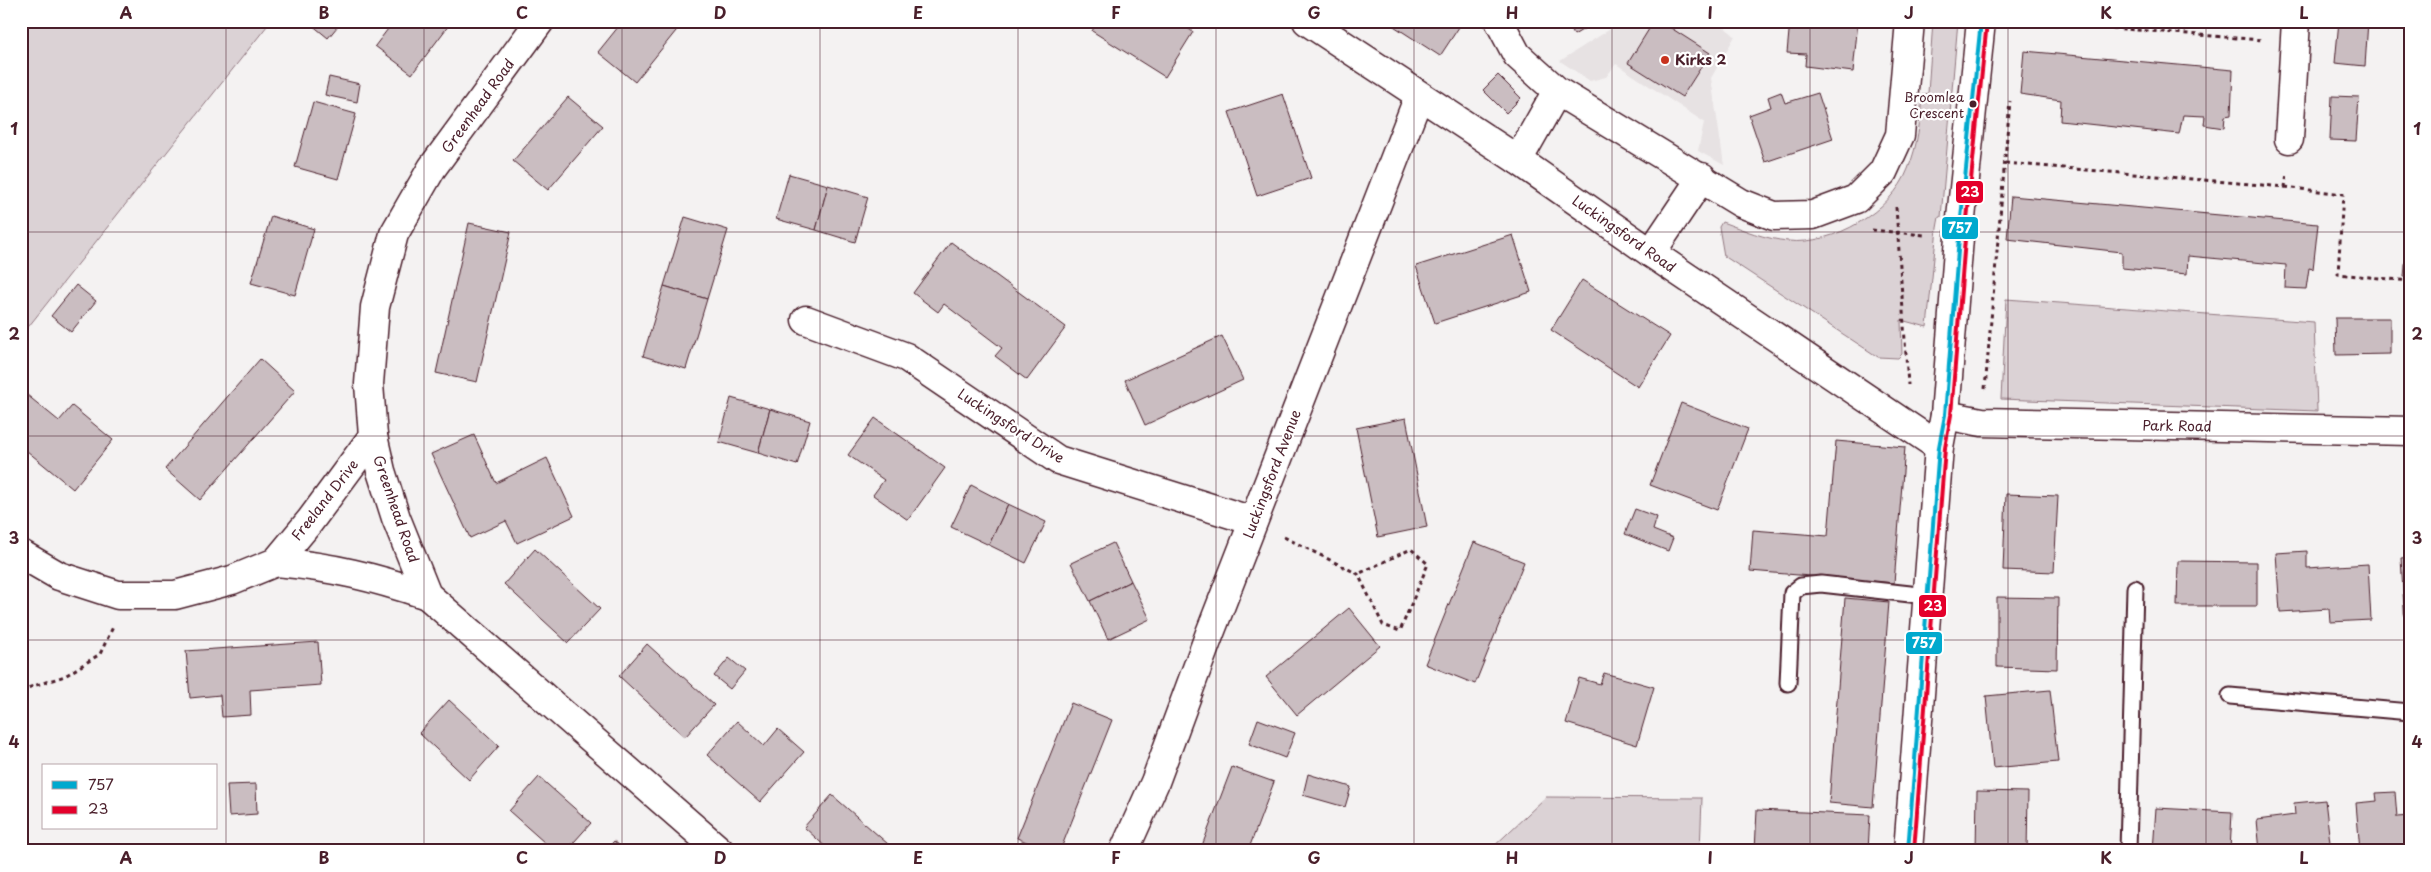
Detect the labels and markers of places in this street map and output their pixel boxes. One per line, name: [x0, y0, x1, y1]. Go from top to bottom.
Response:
place label: Kirks 2: [1675, 49, 1727, 70]
marker: Kirks 2: [1659, 54, 1671, 66]
place label: Broomlea Crescent: [1904, 87, 1965, 122]
marker: Broomlea Crescent: [1968, 99, 1978, 109]

